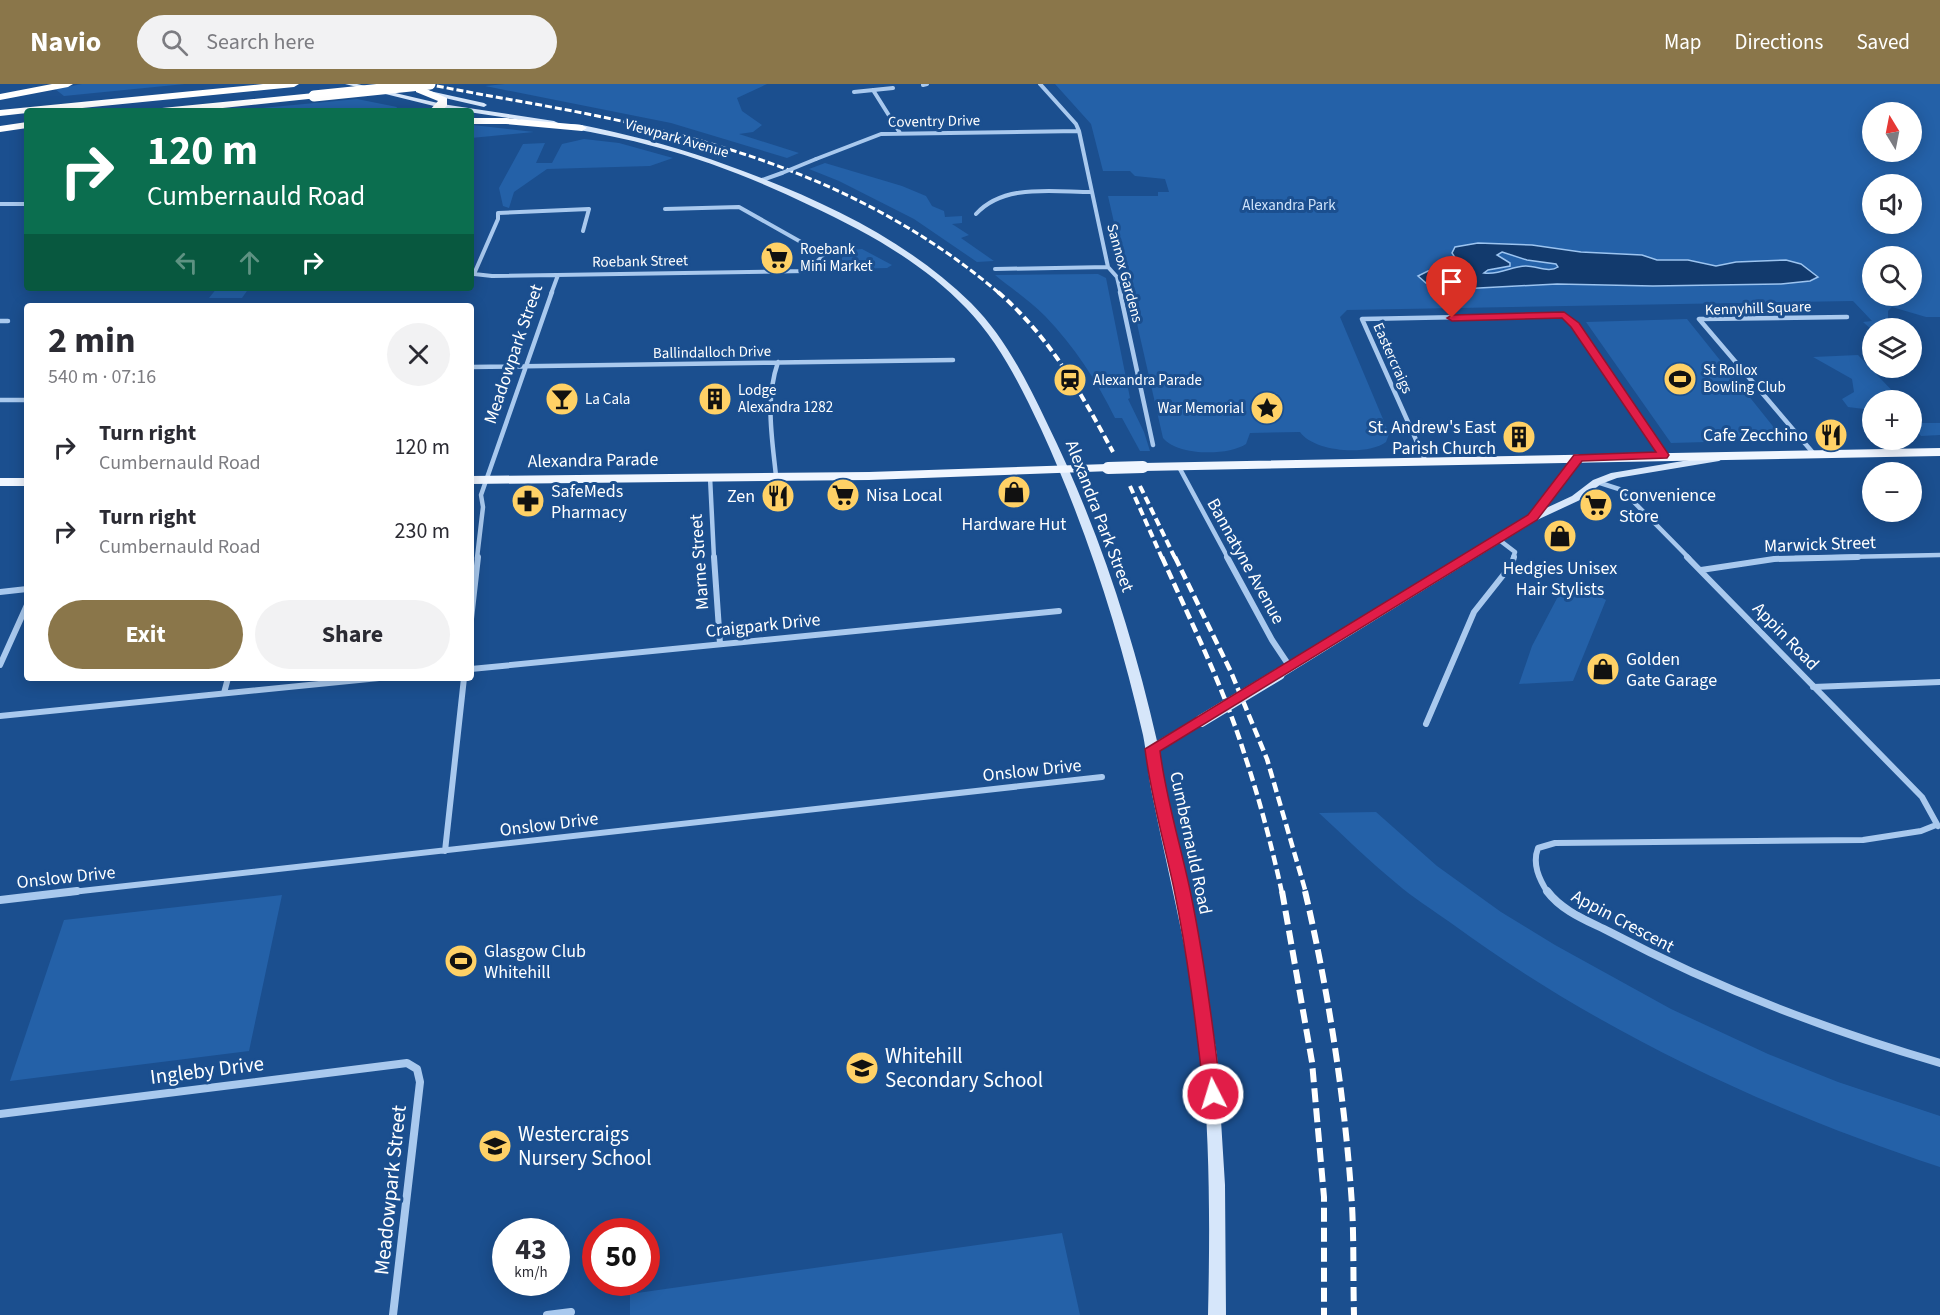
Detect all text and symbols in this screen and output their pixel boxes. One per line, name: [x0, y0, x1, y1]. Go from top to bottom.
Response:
search box: [137, 15, 557, 69]
text: Navio: [30, 22, 101, 62]
icon: search: [158, 26, 191, 59]
text: Search here: [206, 26, 315, 58]
text: Map: [1664, 27, 1702, 57]
text: Directions: [1735, 27, 1823, 57]
text: Saved: [1856, 27, 1910, 57]
north arrow: [1862, 102, 1922, 162]
map controls: [1862, 102, 1922, 522]
street label: Coventry Drive: [888, 110, 980, 133]
street label: Viewpark Avenue: [622, 114, 731, 163]
text: 120 m: [147, 121, 258, 181]
icon: right: [48, 132, 126, 210]
button: sound: [1862, 174, 1922, 234]
text: Cumbernauld Road: [147, 177, 365, 216]
park label: Alexandra Park: [1242, 195, 1336, 216]
street label: Sannox Gardens: [1101, 221, 1148, 325]
place label: Roebank Mini Market: [800, 239, 873, 277]
supermarket icon: Roebank Mini Market: [759, 240, 795, 276]
icon: left: [170, 246, 203, 279]
icon: ahead: [233, 246, 266, 279]
icon: right: [296, 246, 329, 279]
button: search: [1862, 246, 1922, 306]
street label: Roebank Street: [592, 250, 688, 273]
pin: [1426, 256, 1477, 318]
icon: arrive: [1435, 265, 1468, 298]
street label: Meadowpark Street: [478, 281, 549, 427]
street label: Kennyhill Square: [1704, 296, 1812, 321]
text: 2 min: [48, 315, 136, 366]
button: layers: [1862, 318, 1922, 378]
street label: Eastercraigs: [1368, 319, 1418, 397]
button: close: [387, 323, 450, 386]
street label: Ballindalloch Drive: [653, 341, 771, 364]
place label: St Rollox Bowling Club: [1703, 360, 1786, 398]
sports icon: St Rollox Bowling Club: [1662, 361, 1698, 397]
station icon: Alexandra Parade: [1052, 362, 1088, 398]
text: 540 m · 07:16: [48, 363, 156, 391]
place label: Alexandra Parade: [1093, 370, 1202, 391]
place label: Lodge Alexandra 1282: [738, 380, 833, 418]
bar icon: La Cala: [544, 381, 580, 417]
building icon: Lodge Alexandra 1282: [697, 381, 733, 417]
place label: La Cala: [585, 389, 630, 410]
place icon: War Memorial: [1249, 390, 1285, 426]
button: +: [1862, 390, 1922, 450]
place label: War Memorial: [1157, 398, 1244, 419]
place label: St. Andrew's East Parish Church: [1368, 415, 1496, 461]
text: Turn right: [99, 417, 196, 449]
restaurant icon: Cafe Zecchino: [1813, 417, 1849, 453]
building icon: St. Andrew's East Parish Church: [1501, 419, 1537, 455]
place label: Cafe Zecchino: [1703, 423, 1808, 448]
icon: right: [48, 431, 81, 464]
text: 120 m: [395, 431, 450, 463]
street label: Alexandra Park Street: [1059, 437, 1140, 596]
street label: Alexandra Parade: [527, 447, 659, 474]
text: Cumbernauld Road: [99, 449, 261, 477]
button: −: [1862, 462, 1922, 522]
shop icon: Hardware Hut: [996, 474, 1032, 510]
supermarket icon: Nisa Local: [825, 477, 861, 513]
restaurant icon: Zen: [760, 478, 796, 514]
place label: SafeMeds Pharmacy: [551, 479, 628, 525]
pharmacy icon: SafeMeds Pharmacy: [510, 483, 546, 519]
place label: Nisa Local: [866, 483, 942, 508]
place label: Convenience Store: [1619, 483, 1716, 529]
place label: Zen: [727, 484, 755, 509]
supermarket icon: Convenience Store: [1578, 487, 1614, 523]
street label: Bannatyne Avenue: [1201, 494, 1291, 629]
text: Turn right: [99, 501, 196, 533]
place label: Hardware Hut: [962, 512, 1066, 537]
street label: Marne Street: [684, 513, 715, 611]
icon: right: [48, 515, 81, 548]
text: 230 m: [395, 515, 450, 547]
shop icon: Hedgies Unisex Hair Stylists: [1542, 518, 1578, 554]
street label: Marwick Street: [1764, 530, 1876, 559]
text: Cumbernauld Road: [99, 533, 261, 561]
place label: Hedgies Unisex Hair Stylists: [1503, 556, 1617, 602]
street label: Appin Road: [1747, 597, 1825, 676]
button: Exit: [48, 600, 243, 669]
button: Share: [255, 600, 450, 669]
street label: Craigpark Drive: [704, 607, 822, 644]
place label: Golden Gate Garage: [1626, 647, 1717, 693]
shop icon: Golden Gate Garage: [1585, 651, 1621, 687]
street label: Onslow Drive: [981, 753, 1083, 788]
street label: Cumbernauld Road: [1163, 769, 1218, 917]
street label: Onslow Drive: [498, 806, 600, 843]
street label: Onslow Drive: [15, 860, 117, 895]
street label: Appin Crescent: [1567, 884, 1679, 959]
place label: Glasgow Club Whitehill: [484, 939, 586, 985]
sports icon: Glasgow Club Whitehill: [443, 943, 479, 979]
place label: Whitehill Secondary School: [885, 1041, 1043, 1095]
street label: Ingleby Drive: [148, 1048, 266, 1092]
school or university icon: Whitehill Secondary School: [844, 1050, 880, 1086]
position arrow: [1181, 1062, 1245, 1126]
street label: Meadowpark Street: [366, 1104, 414, 1276]
place label: Westercraigs Nursery School: [518, 1119, 652, 1173]
school or university icon: Westercraigs Nursery School: [477, 1128, 513, 1164]
speed limit sign: 50: [582, 1218, 660, 1296]
text: 43: [515, 1228, 547, 1271]
text: km/h: [514, 1262, 548, 1283]

